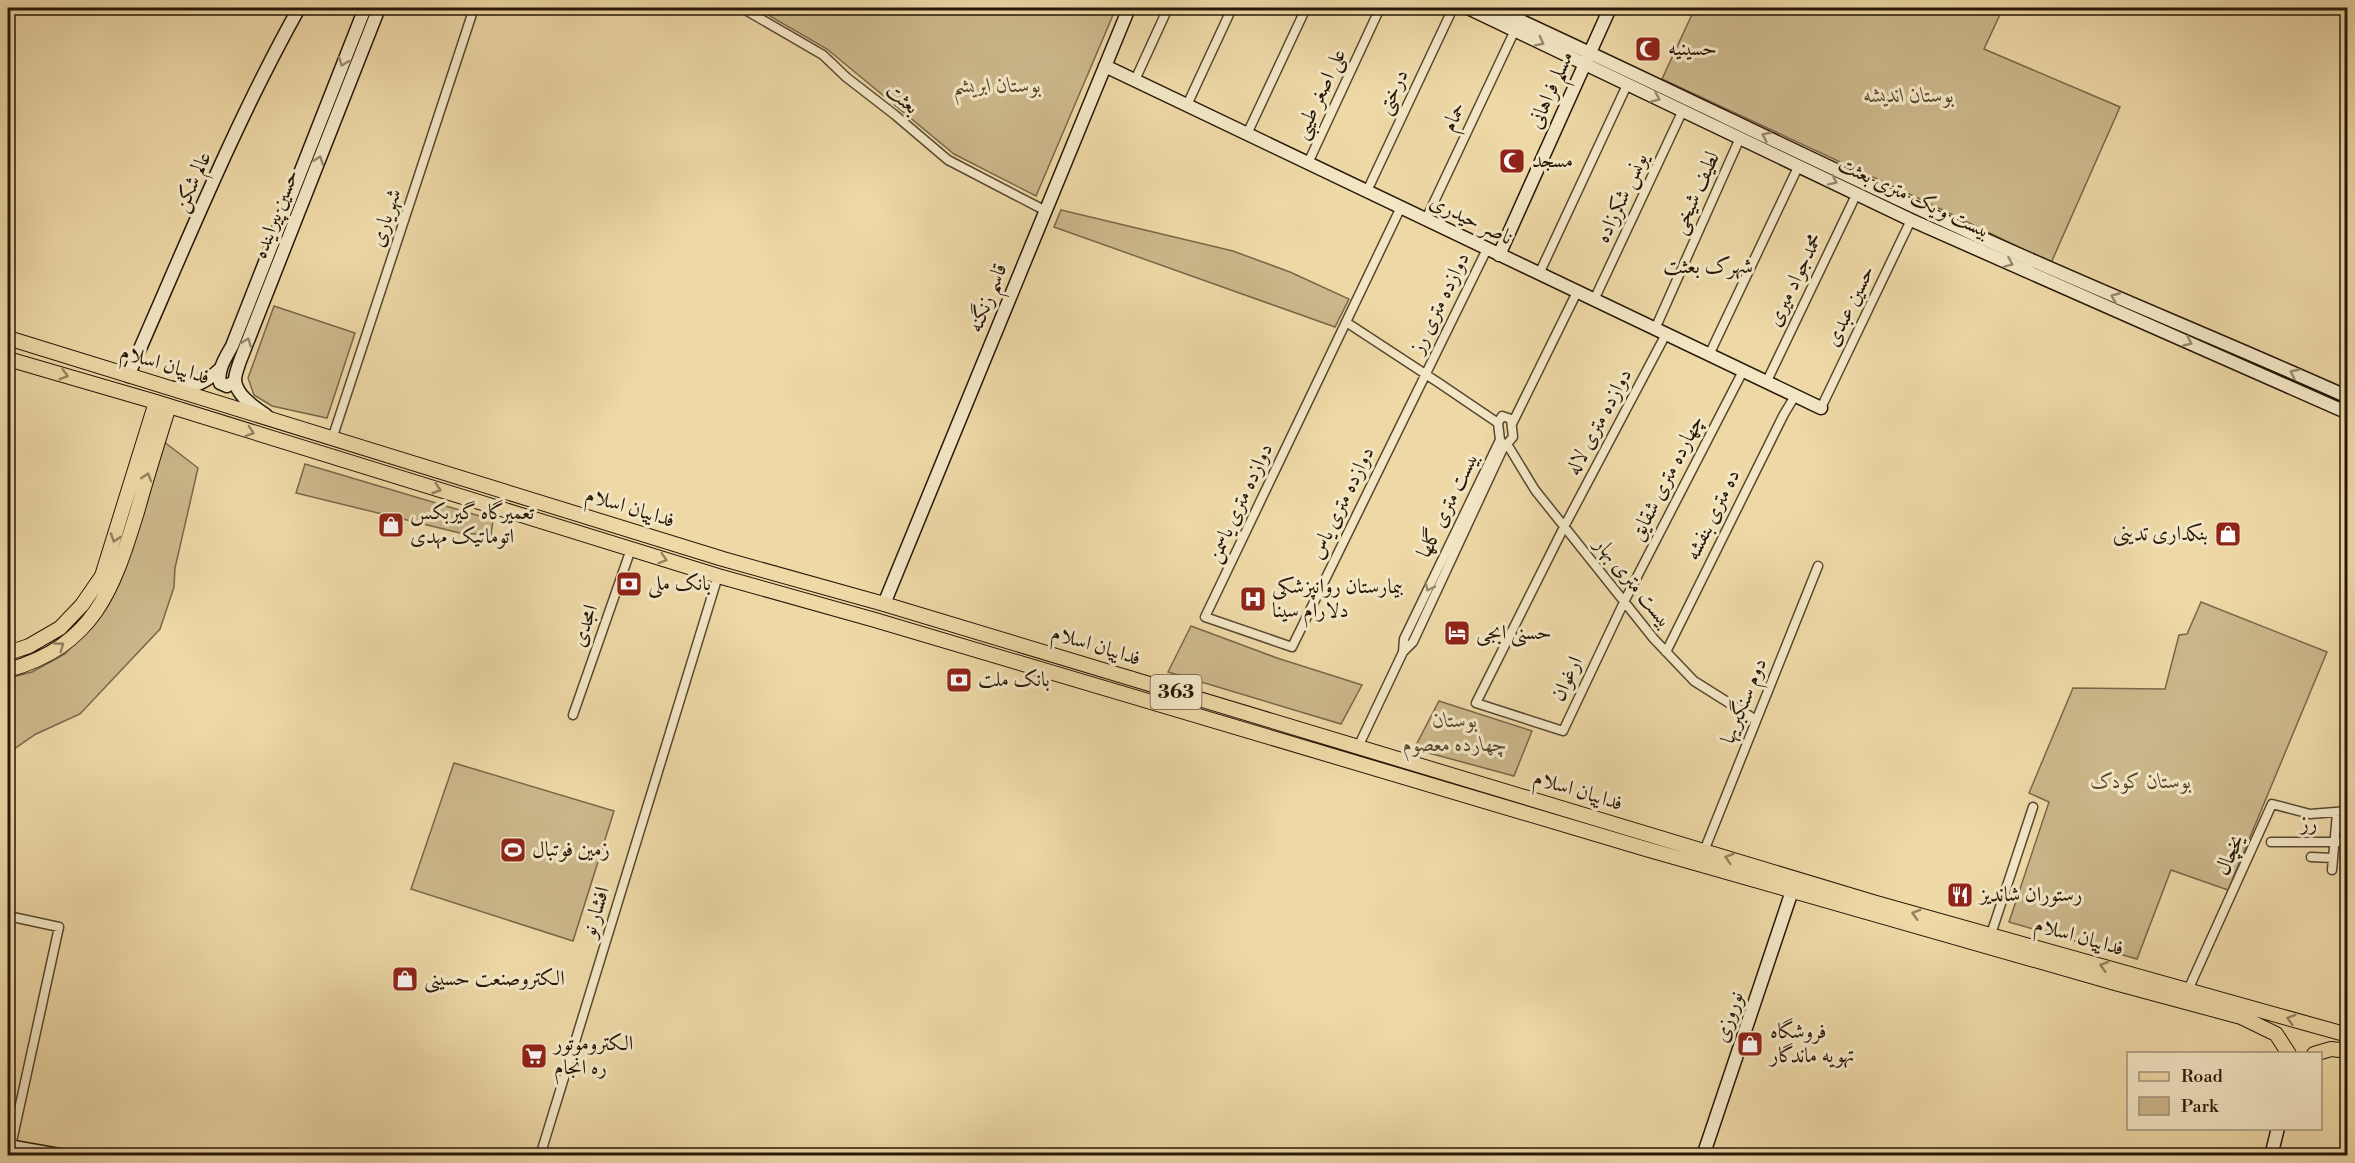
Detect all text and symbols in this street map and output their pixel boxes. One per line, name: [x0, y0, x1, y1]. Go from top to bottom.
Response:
mosque icon: حسینیه: [1633, 34, 1663, 64]
one-way arrow: [1533, 35, 1544, 47]
place label: حسینیه: [1668, 36, 1717, 62]
street label: علی اصغر طیبی: [1288, 44, 1355, 145]
street label: مسلم فراهانی: [1522, 47, 1586, 136]
one-way arrow: [338, 56, 351, 67]
street label: درختی: [1371, 65, 1416, 119]
park label: بوستان ابریشم: [953, 73, 1041, 106]
street label: بعثت: [880, 78, 924, 120]
park label: بوستان اندیشه: [1864, 83, 1954, 109]
one-way arrow: [1650, 91, 1661, 103]
street label: حمام: [1436, 98, 1476, 138]
one-way arrow: [1762, 132, 1773, 144]
mosque icon: مسجد: [1497, 146, 1527, 176]
street label: عالم شکن: [168, 148, 222, 218]
place label: مسجد: [1532, 148, 1573, 174]
street label: یونس شکرزاده: [1590, 148, 1655, 247]
street label: لطیف شیخی: [1666, 148, 1726, 238]
street label: بیست و یک متری بعثت: [1834, 151, 1994, 245]
one-way arrow: [312, 155, 324, 166]
street label: حسین پیراینده: [247, 166, 306, 263]
one-way arrow: [1826, 174, 1837, 186]
street label: شهریاری: [364, 186, 408, 250]
street label: ناصر حیدری: [1425, 189, 1517, 251]
street label: محمدجواد میری: [1761, 229, 1829, 331]
street label: دوازده متری رز: [1404, 248, 1476, 360]
district label: شهرک بعثت: [1663, 253, 1753, 280]
one-way arrow: [2003, 256, 2014, 268]
street label: قاسم زنگنه: [961, 259, 1020, 339]
street label: حسین عبدی: [1819, 261, 1881, 351]
one-way arrow: [2110, 292, 2120, 305]
one-way arrow: [2181, 335, 2192, 347]
one-way arrow: [240, 337, 253, 347]
street label: فداییان اسلام: [116, 339, 213, 395]
street label: دوازده متری لاله: [1560, 364, 1638, 480]
one-way arrow: [59, 368, 69, 381]
one-way arrow: [2290, 368, 2301, 380]
street label: چهارده متری شقایق: [1624, 411, 1710, 545]
one-way arrow: [244, 425, 255, 437]
street label: دوازده متری یاسمن: [1201, 439, 1279, 567]
street label: دوازده متری یاس: [1304, 442, 1380, 564]
street label: بیست متری گلها: [1410, 448, 1485, 562]
street label: ده متری بنفشه: [1680, 465, 1746, 565]
one-way arrow: [140, 472, 152, 483]
one-way arrow: [431, 482, 442, 495]
street label: فداییان اسلام: [581, 482, 678, 538]
place label: تعمیرگاه گیربکس اتوماتیک مهدی: [410, 499, 535, 550]
shop icon: تعمیرگاه گیربکس اتوماتیک مهدی: [376, 510, 406, 540]
shop icon: بنکداری تدینی: [2213, 519, 2243, 549]
place label: بنکداری تدینی: [2113, 521, 2208, 547]
street label: بیست متری بهار: [1587, 531, 1677, 634]
one-way arrow: [109, 532, 122, 543]
one-way arrow: [657, 552, 668, 564]
bank icon: بانک ملی: [614, 569, 644, 599]
place label: بانک ملی: [648, 571, 711, 599]
place label: بیمارستان روانپزشکی دلارام سینا: [1272, 574, 1404, 628]
one-way arrow: [1424, 580, 1436, 591]
hospital icon: بیمارستان روانپزشکی دلارام سینا: [1238, 584, 1268, 614]
street label: امجدی: [566, 601, 604, 651]
hotel icon: حسنی ابجی: [1442, 618, 1472, 648]
street label: فداییان اسلام: [1047, 620, 1144, 676]
place label: حسنی ابجی: [1476, 620, 1552, 647]
one-way arrow: [54, 643, 65, 654]
street label: ارغوان: [1545, 652, 1589, 706]
street label: دوم سنگبریها: [1714, 654, 1777, 749]
bank icon: بانک ملت: [944, 665, 974, 695]
place label: بانک ملت: [978, 667, 1050, 693]
road number: 363: [1150, 675, 1202, 709]
park label: بوستان چهارده معصوم: [1403, 708, 1507, 762]
street label: فداییان اسلام: [1529, 765, 1626, 821]
park label: بوستان کودک: [2090, 769, 2192, 795]
street label: رز: [2299, 811, 2317, 837]
street label: یخچال: [2210, 830, 2251, 880]
sports icon: زمین فوتبال: [498, 835, 528, 865]
place label: زمین فوتبال: [532, 837, 610, 863]
one-way arrow: [1724, 853, 1735, 865]
restaurant icon: رستوران شاندیز: [1945, 880, 1975, 910]
place label: رستوران شاندیز: [1978, 882, 2082, 908]
street label: افشار نو: [575, 884, 616, 942]
one-way arrow: [1911, 908, 1921, 921]
street label: فداییان اسلام: [2030, 912, 2127, 966]
one-way arrow: [2099, 961, 2110, 973]
shop icon: الکتروصنعت حسینی: [390, 964, 420, 994]
place label: الکتروصنعت حسینی: [424, 966, 565, 993]
street label: نوروزی: [1708, 988, 1750, 1046]
one-way arrow: [2286, 1014, 2297, 1026]
place label: فروشگاه تهویه ماندگار: [1768, 1018, 1854, 1069]
shop icon: فروشگاه تهویه ماندگار: [1735, 1029, 1765, 1059]
place label: الکتروموتور ره انجام: [552, 1031, 633, 1085]
supermarket icon: الکتروموتور ره انجام: [519, 1041, 549, 1071]
legend: [2127, 1052, 2322, 1130]
text: Road: [2181, 1065, 2224, 1088]
text: Park: [2181, 1095, 2220, 1118]

